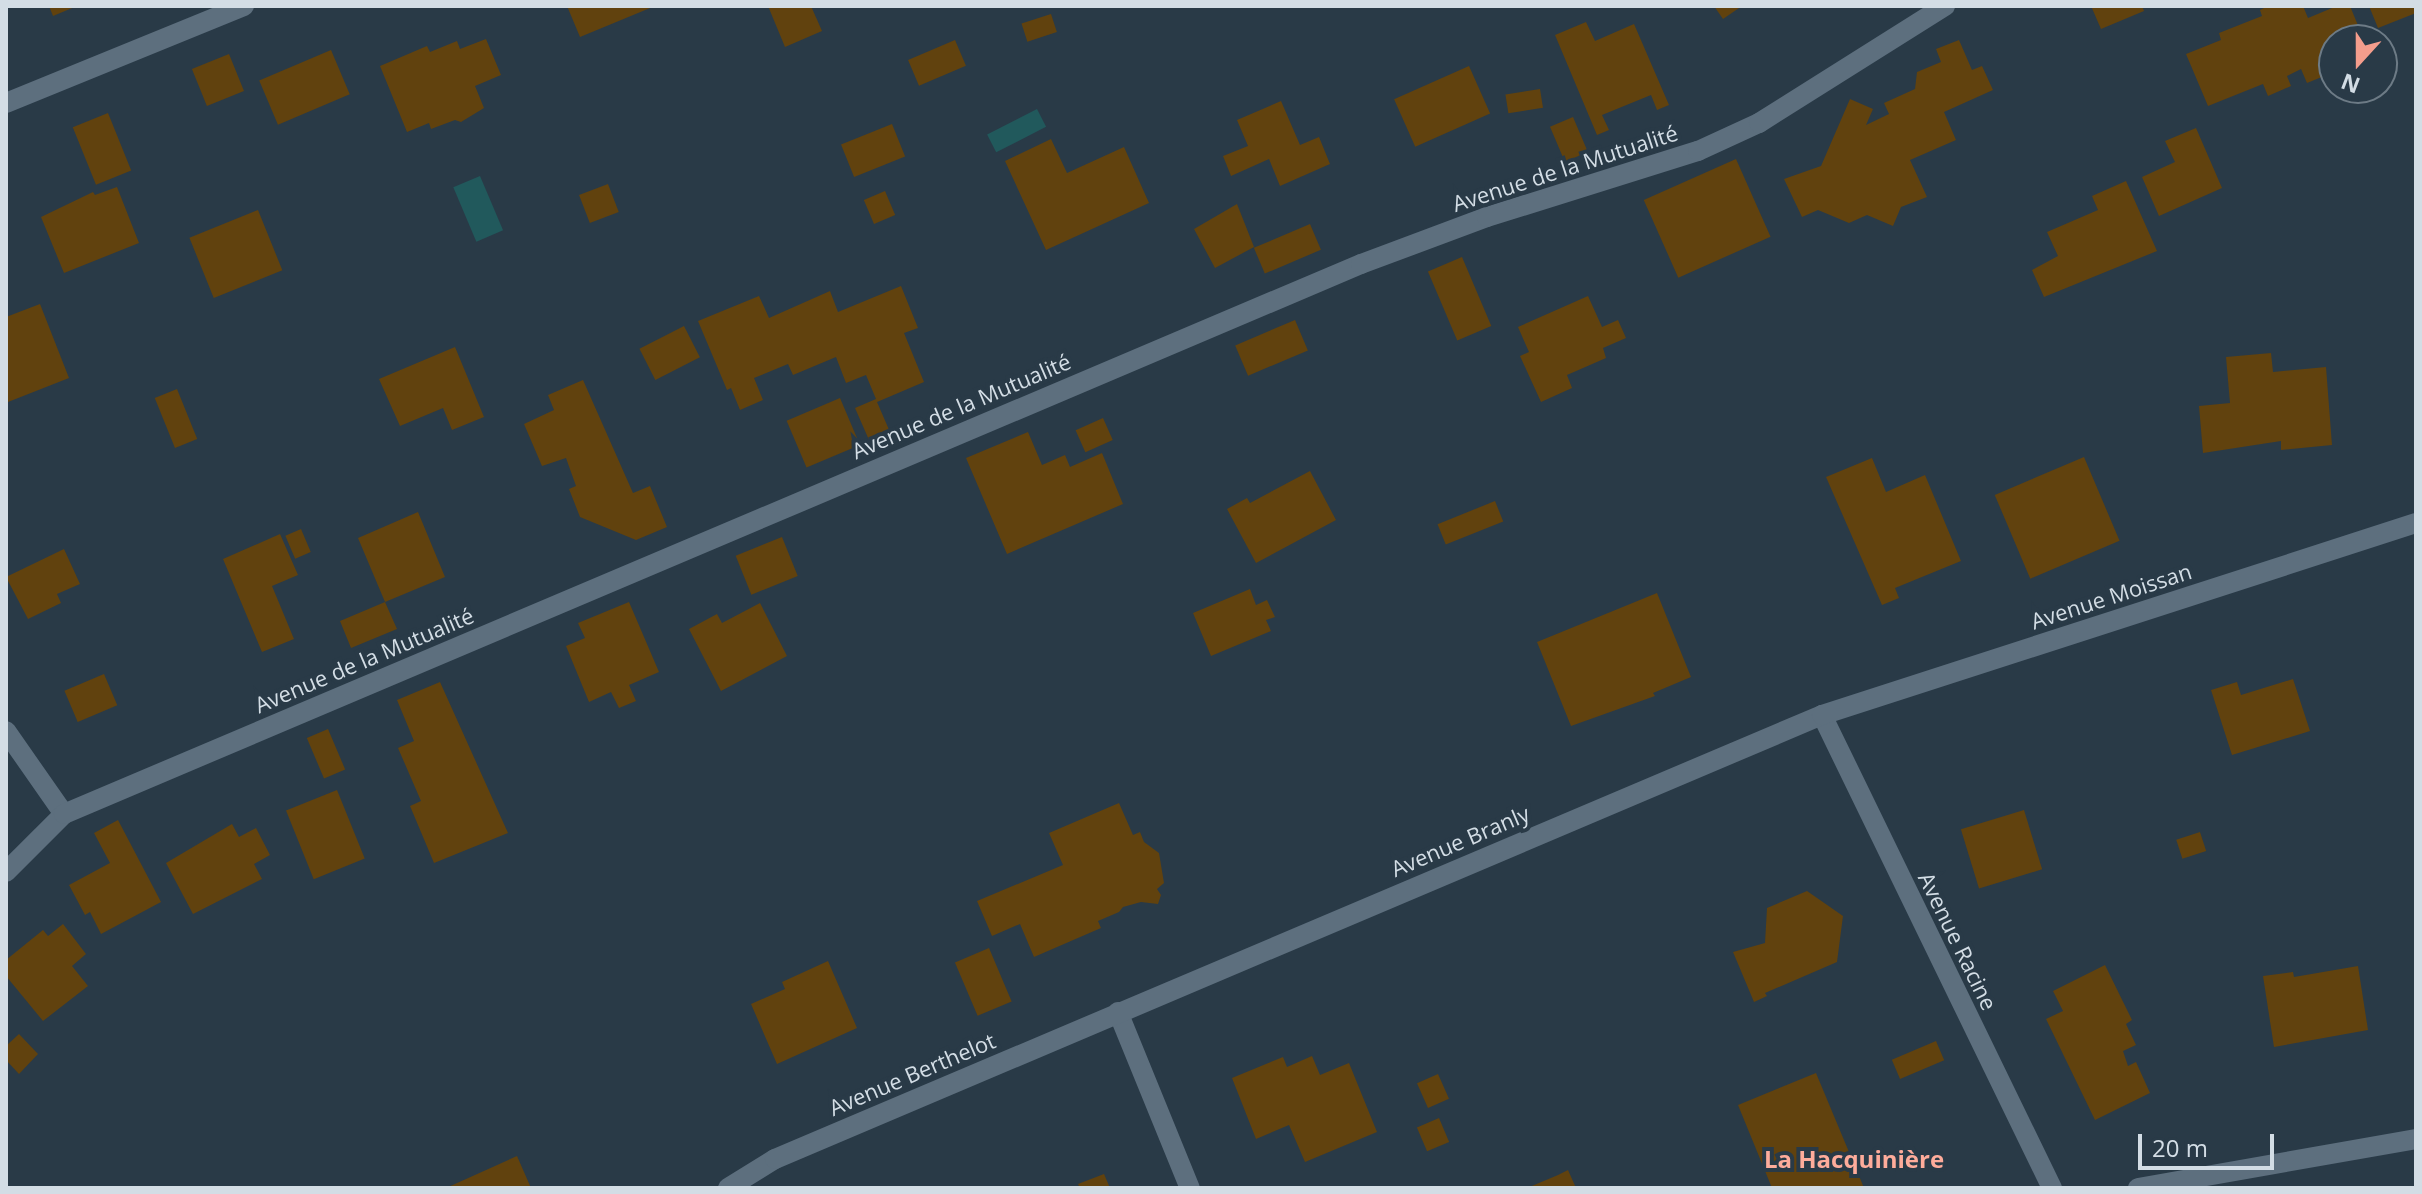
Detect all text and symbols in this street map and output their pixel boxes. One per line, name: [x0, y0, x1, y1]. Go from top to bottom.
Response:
north arrow: [2318, 24, 2398, 104]
text: N: [2336, 67, 2364, 102]
street label: Avenue de la Mutualité: [1449, 119, 1681, 217]
street label: Avenue de la Mutualité: [847, 348, 1075, 464]
street label: Avenue Moissan: [2027, 558, 2195, 634]
street label: Avenue de la Mutualité: [250, 602, 478, 718]
street label: Avenue Branly: [1387, 800, 1533, 882]
street label: Avenue Racine: [1913, 868, 2003, 1014]
street label: Avenue Berthelot: [825, 1027, 999, 1121]
scale bar: [2142, 1118, 2278, 1168]
text: 20 m: [2152, 1131, 2208, 1164]
district label: La Hacquinière: [1764, 1145, 1944, 1173]

